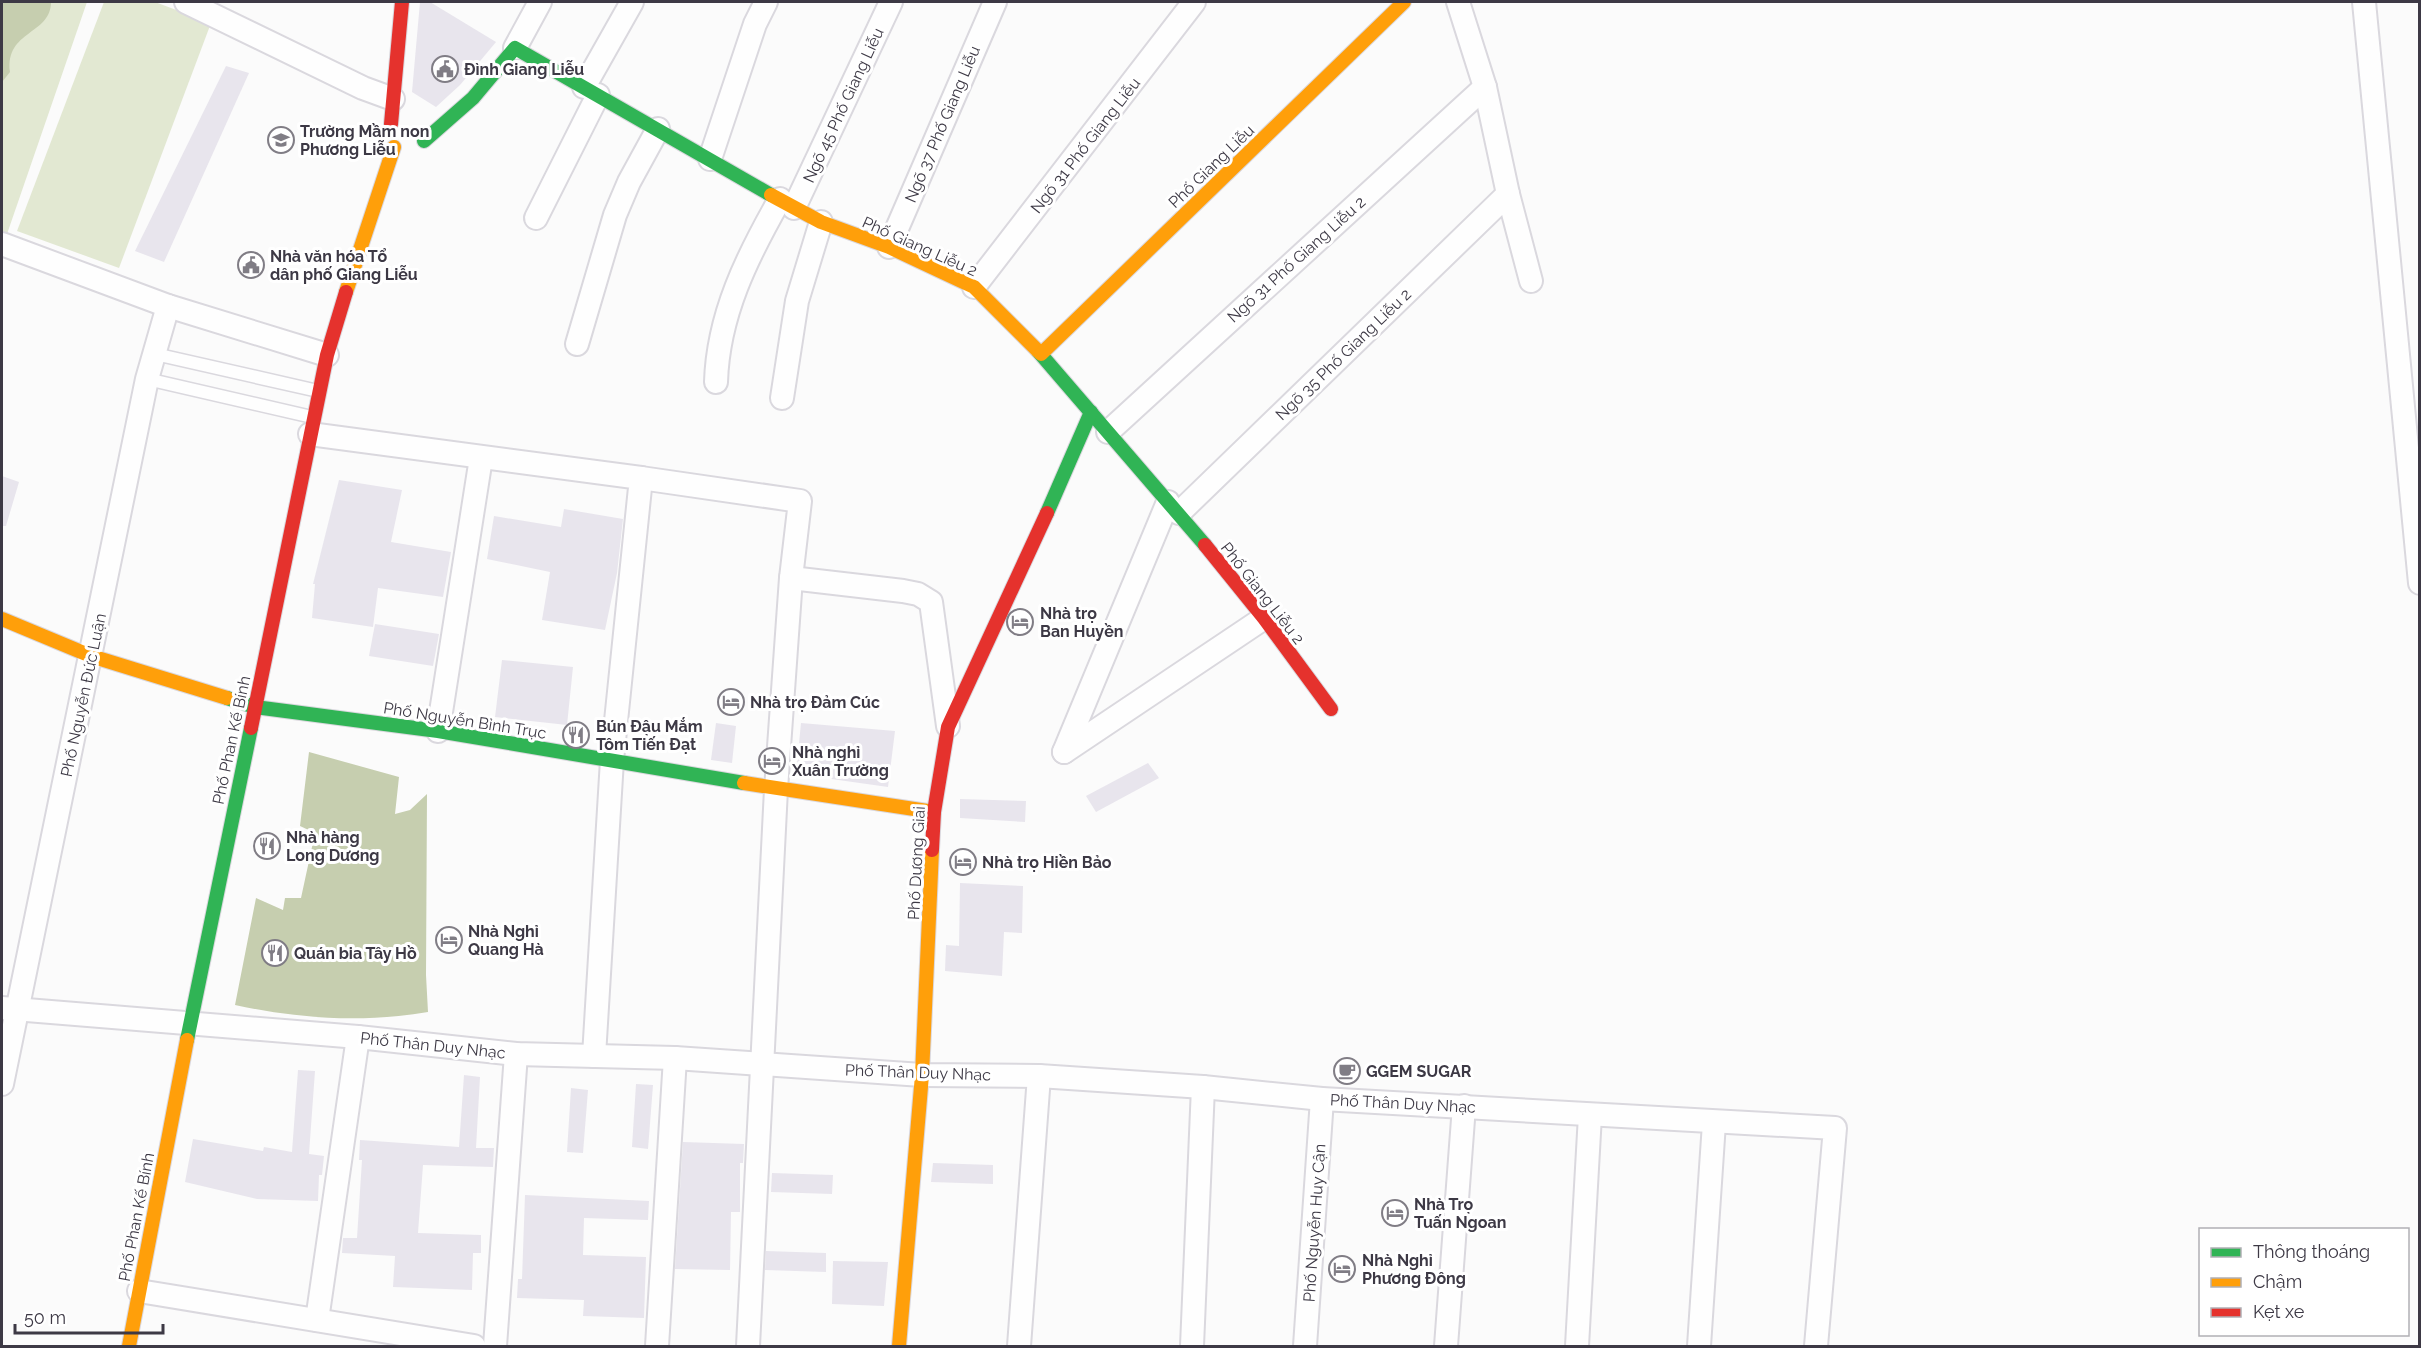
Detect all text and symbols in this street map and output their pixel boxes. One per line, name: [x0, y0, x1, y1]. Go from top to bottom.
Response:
street label: Ngõ 45 Phố Giang Liễu: [799, 25, 888, 186]
street label: Ngõ 37 Phố Giang Liễu: [901, 43, 984, 205]
public building icon: Đình Giang Liễu: [430, 54, 460, 84]
place label: Đình Giang Liễu: [464, 59, 584, 79]
street label: Ngõ 31 Phố Giang Liễu: [1027, 74, 1144, 217]
street label: Phố Giang Liễu: [1165, 121, 1258, 212]
place label: Trường Mầm non Phương Liễu: [300, 122, 429, 159]
school or university icon: Trường Mầm non Phương Liễu: [266, 125, 296, 155]
street label: Ngõ 31 Phố Giang Liễu 2: [1223, 192, 1369, 326]
street label: Phố Giang Liễu 2: [859, 213, 980, 280]
place label: Nhà văn hóa Tổ dân phố Giang Liễu: [270, 247, 418, 284]
public building icon: Nhà văn hóa Tổ dân phố Giang Liễu: [236, 250, 266, 280]
street label: Ngõ 35 Phố Giang Liễu 2: [1272, 285, 1415, 424]
street label: Phố Giang Liễu 2: [1217, 539, 1308, 648]
place label: Nhà trọ Ban Huyền: [1040, 604, 1123, 641]
hotel icon: Nhà trọ Ban Huyền: [1005, 607, 1035, 637]
street label: Phố Nguyễn Đức Luận: [57, 612, 110, 779]
street label: Phố Phan Kế Bính: [209, 674, 254, 806]
hotel icon: Nhà trọ Đảm Cúc: [716, 687, 746, 717]
place label: Nhà trọ Đảm Cúc: [750, 693, 880, 712]
street label: Phố Nguyễn Bỉnh Trục: [382, 698, 548, 743]
place label: Bún Đậu Mắm Tôm Tiến Đạt: [596, 717, 703, 754]
restaurant icon: Bún Đậu Mắm Tôm Tiến Đạt: [561, 720, 591, 750]
place label: Nhà nghỉ Xuân Trường: [791, 743, 889, 780]
hotel icon: Nhà nghỉ Xuân Trường: [757, 746, 787, 776]
street label: Phố Dương Giai: [904, 806, 929, 920]
place label: Nhà hàng Long Dương: [286, 828, 379, 865]
restaurant icon: Nhà hàng Long Dương: [252, 831, 282, 861]
hotel icon: Nhà trọ Hiền Bảo: [948, 847, 978, 877]
place label: Nhà trọ Hiền Bảo: [982, 853, 1112, 872]
place label: Nhà Nghỉ Quang Hà: [468, 922, 544, 959]
hotel icon: Nhà Nghỉ Quang Hà: [434, 925, 464, 955]
restaurant icon: Quán bia Tây Hồ: [260, 938, 290, 968]
place label: Quán bia Tây Hồ: [294, 944, 417, 963]
street label: Phố Thân Duy Nhạc: [359, 1028, 507, 1063]
cafe icon: GGEM SUGAR: [1332, 1056, 1362, 1086]
street label: Phố Thân Duy Nhạc: [845, 1060, 992, 1085]
place label: GGEM SUGAR: [1366, 1062, 1472, 1081]
street label: Phố Thân Duy Nhạc: [1330, 1090, 1477, 1117]
street label: Phố Nguyễn Huy Cận: [1299, 1143, 1330, 1303]
street label: Phố Phan Kế Bính: [115, 1151, 158, 1283]
place label: Nhà Trọ Tuấn Ngoan: [1414, 1195, 1506, 1232]
hotel icon: Nhà Trọ Tuấn Ngoan: [1380, 1198, 1410, 1228]
legend: [2199, 1228, 2409, 1336]
text: Thông thoáng: [2253, 1241, 2370, 1262]
place label: Nhà Nghỉ Phương Đông: [1362, 1251, 1466, 1288]
hotel icon: Nhà Nghỉ Phương Đông: [1327, 1254, 1357, 1284]
text: Chậm: [2253, 1271, 2302, 1292]
scale bar: [15, 1297, 164, 1335]
text: Kẹt xe: [2253, 1301, 2305, 1322]
text: 50 m: [24, 1307, 66, 1328]

